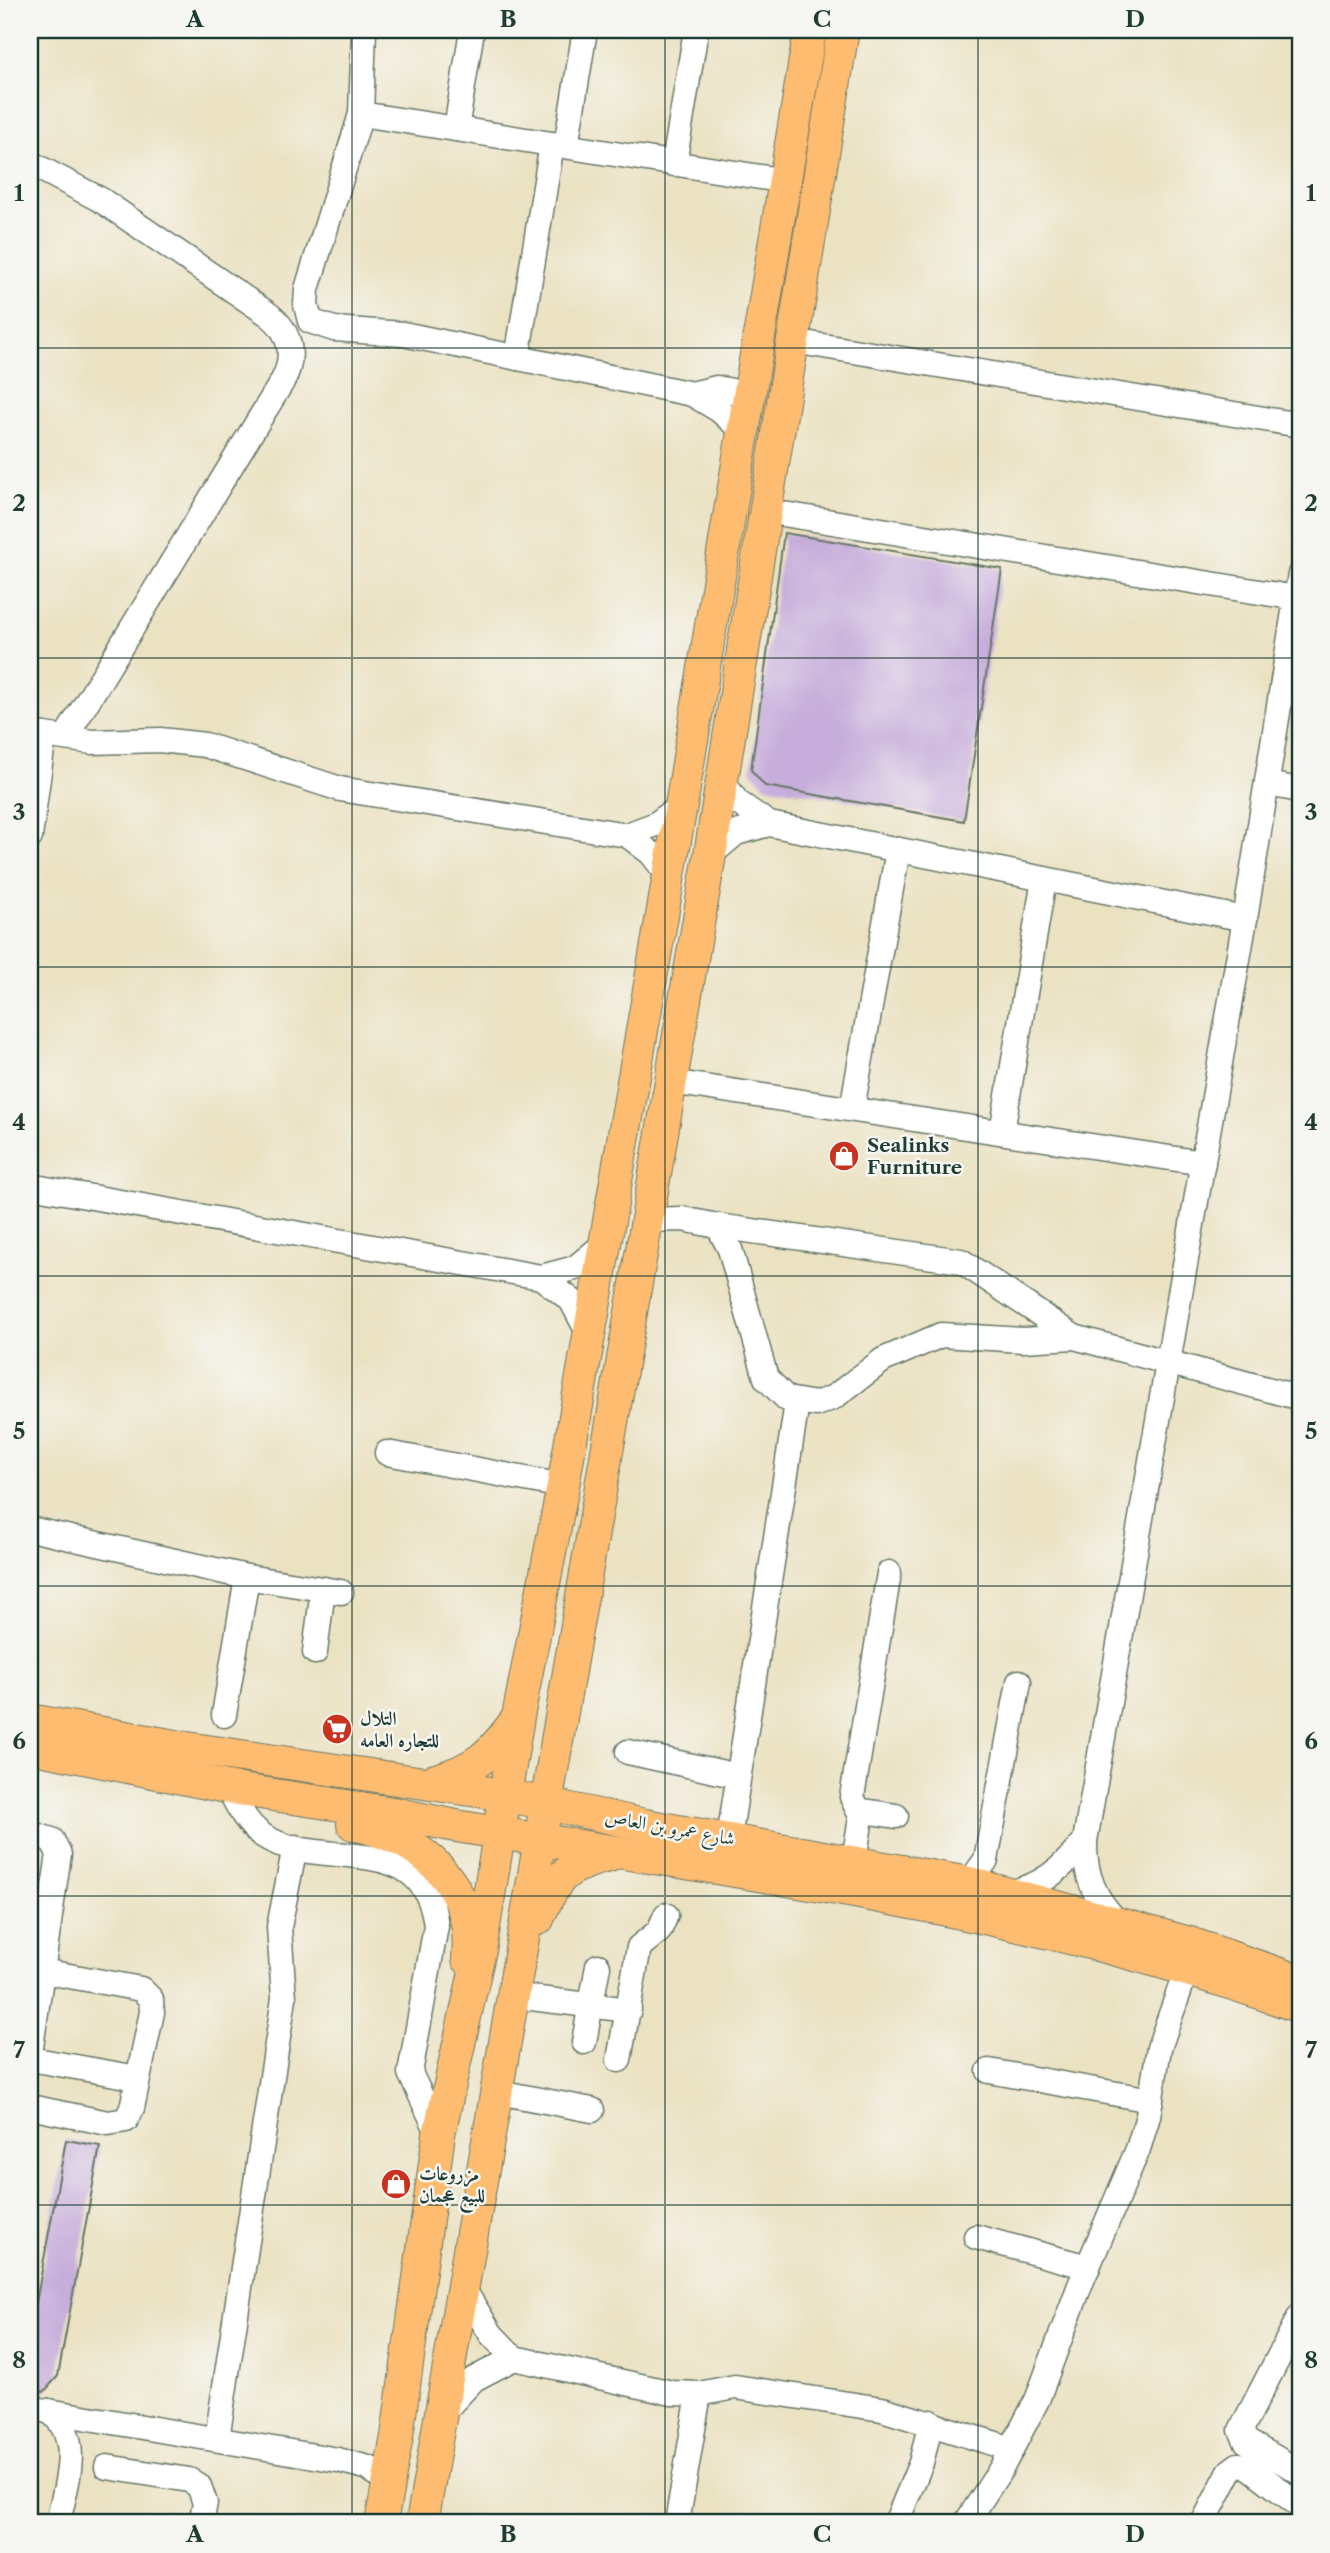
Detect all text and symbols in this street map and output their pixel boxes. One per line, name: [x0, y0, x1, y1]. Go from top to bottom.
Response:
text: A: [185, 5, 205, 33]
text: B: [499, 5, 517, 33]
text: C: [813, 5, 831, 33]
text: D: [1125, 5, 1145, 33]
text: 1: [14, 179, 25, 207]
text: 1: [1306, 179, 1317, 207]
text: 2: [12, 489, 26, 517]
text: 2: [1304, 489, 1318, 517]
text: 3: [13, 798, 26, 826]
text: 3: [1305, 798, 1318, 826]
text: 4: [12, 1108, 26, 1136]
text: 4: [1304, 1108, 1318, 1136]
place label: Sealinks Furniture: [867, 1134, 962, 1179]
shop icon: Sealinks Furniture: [827, 1139, 861, 1173]
text: 5: [13, 1417, 25, 1445]
text: 5: [1305, 1417, 1317, 1445]
place label: التلال للتجاره العامه: [360, 1707, 439, 1752]
supermarket icon: التلال للتجاره العامه: [320, 1712, 354, 1746]
text: 6: [12, 1727, 26, 1755]
text: 6: [1304, 1727, 1318, 1755]
street label: شارع عمرو بن العاص: [602, 1805, 737, 1854]
text: 7: [13, 2036, 25, 2064]
text: 7: [1305, 2036, 1317, 2064]
place label: مزروعات للبيع عجمان: [419, 2162, 485, 2213]
shop icon: مزروعات للبيع عجمان: [379, 2167, 413, 2201]
text: 8: [12, 2346, 26, 2374]
text: 8: [1304, 2346, 1318, 2374]
text: A: [185, 2520, 205, 2548]
text: B: [499, 2520, 517, 2548]
text: C: [813, 2520, 831, 2548]
text: D: [1125, 2520, 1145, 2548]

